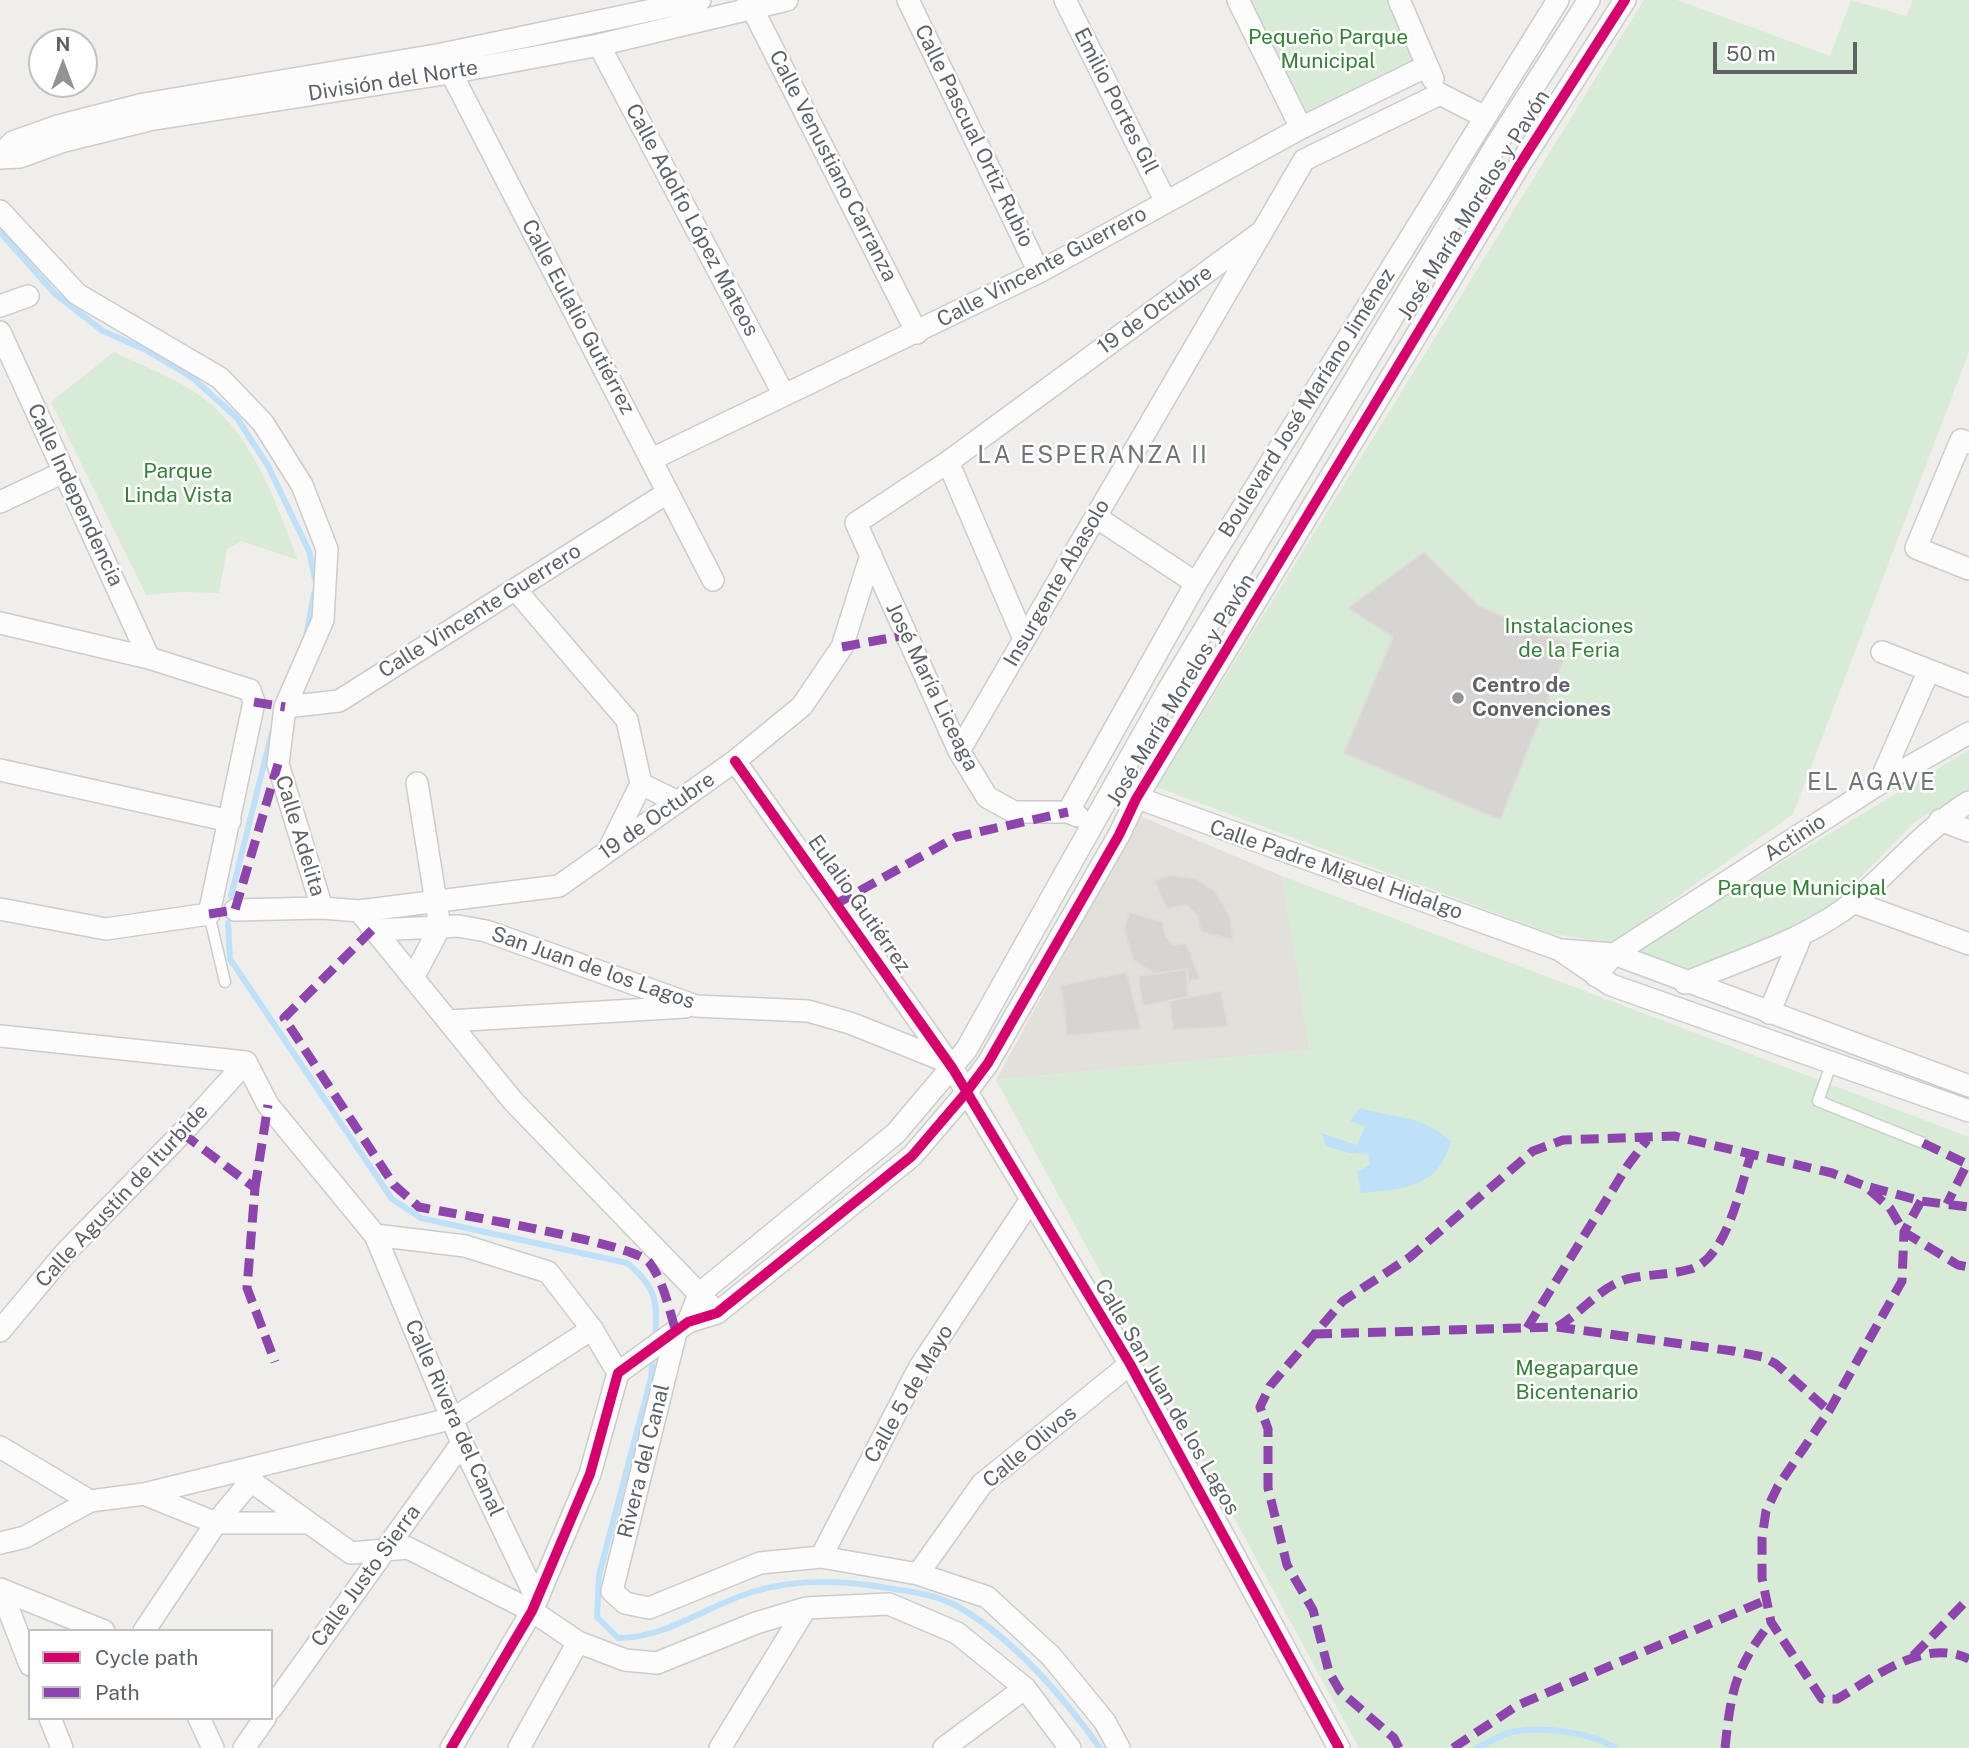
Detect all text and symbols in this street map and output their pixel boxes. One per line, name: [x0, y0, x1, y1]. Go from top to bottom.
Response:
street label: Calle Pascual Ortiz Rubio: [909, 21, 1039, 251]
street label: Emilio Portes GIl: [1068, 24, 1164, 178]
park label: Pequeño Parque Municipal: [1248, 25, 1408, 75]
north arrow: [28, 28, 98, 98]
scale bar: [1717, 28, 1860, 72]
text: N: [56, 33, 70, 55]
text: 50 m: [1726, 41, 1776, 66]
street label: Calle Venustiano Carranza: [764, 46, 902, 286]
street label: División del Norte: [306, 55, 480, 107]
street label: José María Morelos y Pavón: [1393, 85, 1555, 325]
street label: Calle Adolfo López Mateos: [620, 99, 764, 341]
street label: Calle Vincente Guerrero: [933, 201, 1151, 333]
street label: Calle Eulalio Gutiérrez: [516, 215, 640, 419]
street label: 19 de Octubre: [1093, 260, 1217, 360]
street label: Boulevard José Maríano Jiménez: [1213, 264, 1401, 542]
street label: Calle Independencia: [22, 400, 128, 590]
district label: LA ESPERANZA II: [979, 442, 1207, 470]
park label: Parque Linda Vista: [124, 459, 232, 509]
street label: Insurgente Abasolo: [999, 495, 1115, 671]
street label: Calle Vincente Guerrero: [374, 538, 586, 684]
street label: José María Morelos y Pavón: [1102, 569, 1260, 811]
street label: José María Liceaga: [880, 599, 984, 775]
park label: Instalaciones de la Feria: [1505, 614, 1633, 664]
place label: Centro de Convenciones: [1472, 673, 1611, 723]
marker: Centro de Convenciones: [1450, 690, 1466, 706]
street label: 19 de Octubre: [594, 767, 720, 865]
district label: EL AGAVE: [1808, 769, 1936, 797]
street label: Calle Adelita: [270, 773, 330, 899]
street label: Actinio: [1760, 809, 1830, 867]
street label: Calle Padre Miguel Hidalgo: [1206, 815, 1466, 925]
street label: Eulalio Gutiérrez: [802, 830, 916, 978]
park label: Parque Municipal: [1717, 876, 1887, 902]
street label: San Juan de los Lagos: [488, 921, 698, 1015]
street label: Calle Agustín de Iturbide: [30, 1099, 214, 1293]
street label: Calle San Juan de los Lagos: [1089, 1275, 1245, 1519]
street label: Calle Rivera del Canal: [399, 1316, 509, 1520]
street label: Calle 5 de Mayo: [859, 1320, 959, 1468]
park label: Megaparque Bicentenario: [1515, 1356, 1639, 1406]
street label: Rivera del Canal: [613, 1381, 675, 1541]
street label: Calle Olivos: [978, 1401, 1082, 1493]
street label: Calle Justo Sierra: [306, 1500, 426, 1652]
legend: [28, 1629, 273, 1720]
text: Cycle path: [95, 1645, 198, 1670]
text: Path: [95, 1680, 140, 1705]

